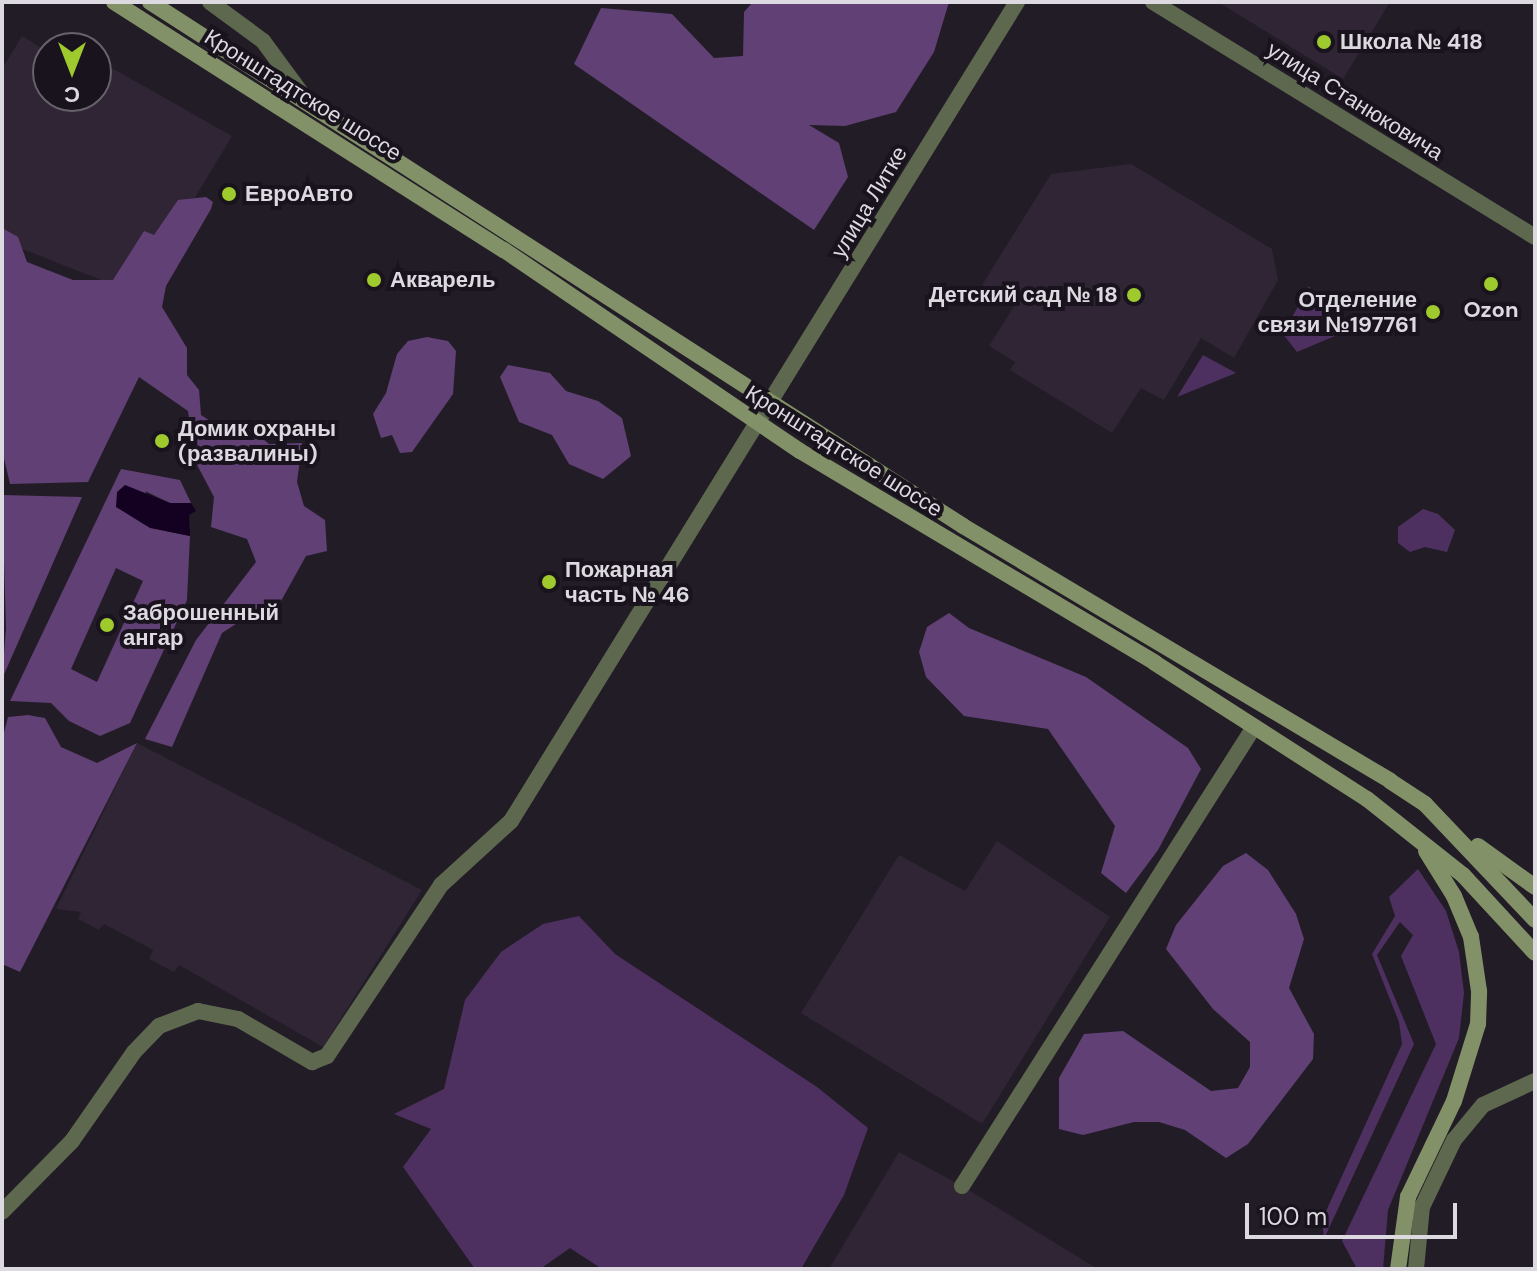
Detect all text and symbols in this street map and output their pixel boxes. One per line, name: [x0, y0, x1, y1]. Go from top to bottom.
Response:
street label: Кронштадтское шоссе: [200, 24, 406, 166]
place label: Школа № 418: [1340, 29, 1483, 55]
north arrow: [32, 32, 112, 112]
marker: Школа № 418: [1315, 33, 1333, 51]
street label: улица Станюковича: [1262, 36, 1448, 166]
text: С: [64, 80, 80, 109]
street label: улица Литке: [825, 142, 913, 262]
place label: ЕвроАвто: [245, 181, 353, 207]
marker: ЕвроАвто: [220, 185, 238, 203]
place label: Акварель: [390, 267, 496, 293]
marker: Акварель: [365, 271, 383, 289]
marker: Ozon: [1482, 275, 1500, 293]
place label: Детский сад № 18: [929, 282, 1118, 308]
marker: Детский сад № 18: [1125, 286, 1143, 304]
place label: Отделение связи №197761: [1257, 286, 1417, 338]
place label: Ozon: [1463, 297, 1519, 323]
marker: Отделение связи №197761: [1424, 303, 1442, 321]
street label: Кронштадтское шоссе: [741, 380, 947, 522]
place label: Домик охраны (развалины): [178, 415, 336, 466]
marker: Домик охраны (развалины): [153, 432, 171, 450]
place label: Пожарная часть № 46: [565, 556, 690, 608]
marker: Пожарная часть № 46: [540, 573, 558, 591]
place label: Заброшенный ангар: [123, 599, 279, 650]
marker: Заброшенный ангар: [98, 616, 116, 634]
scale bar: [1249, 1187, 1461, 1237]
text: 100 m: [1259, 1201, 1327, 1232]

